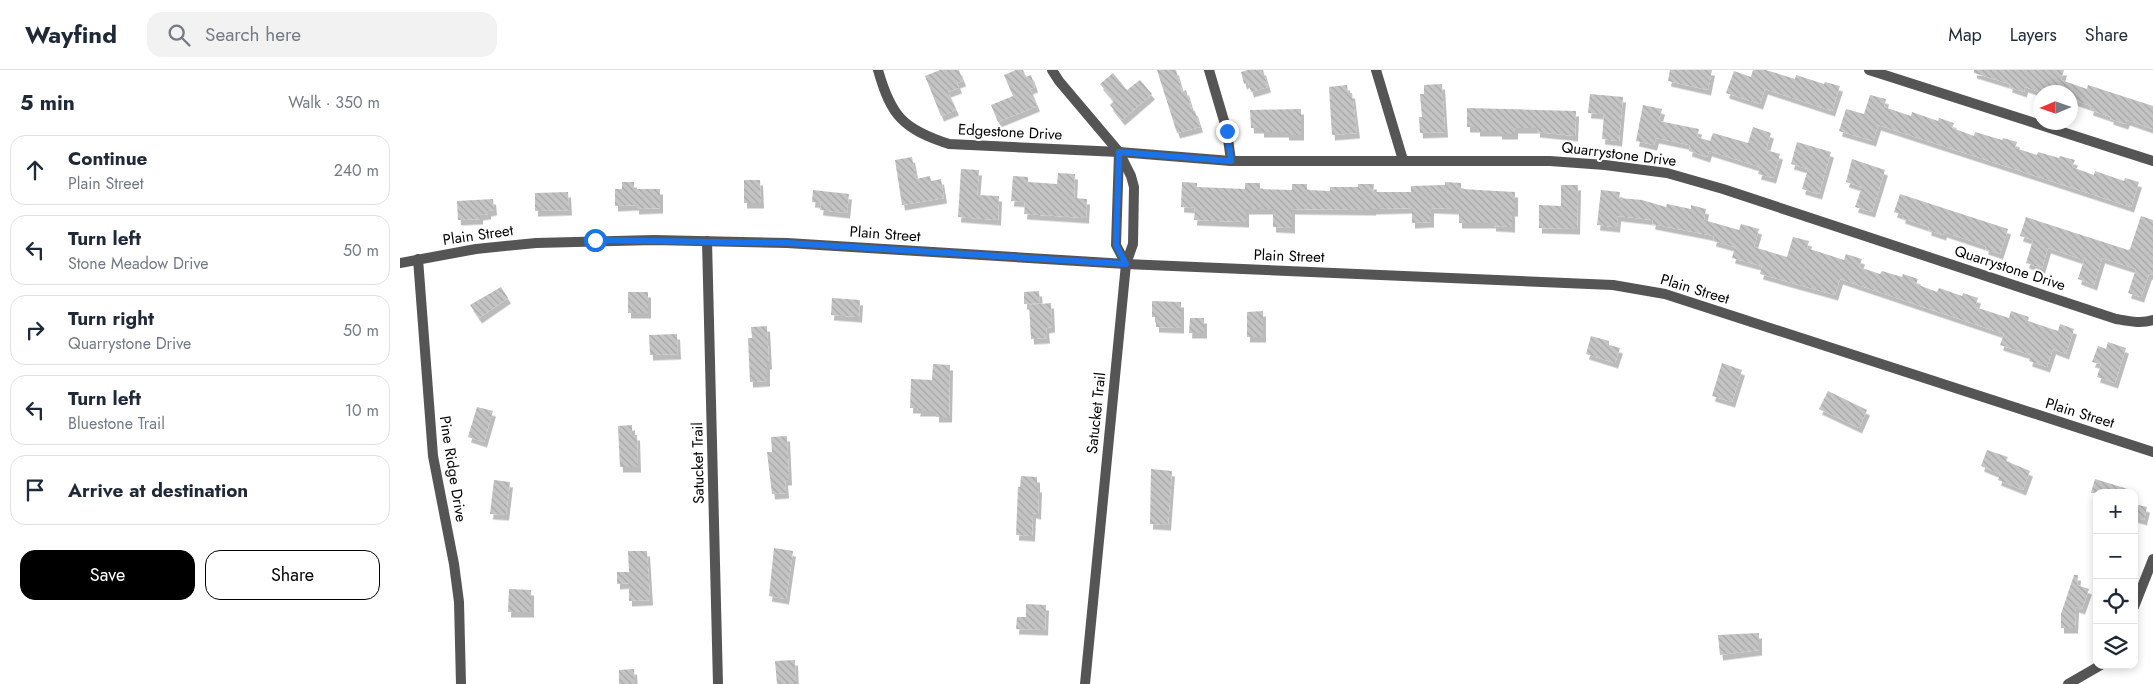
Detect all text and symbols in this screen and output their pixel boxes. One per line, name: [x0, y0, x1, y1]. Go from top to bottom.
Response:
search box: [147, 12, 497, 57]
text: Wayfind: [25, 17, 117, 52]
icon: search: [165, 21, 193, 49]
text: Search here: [205, 21, 301, 48]
text: Map: [1948, 22, 1982, 48]
text: Layers: [2010, 22, 2057, 48]
text: Share: [2085, 22, 2128, 48]
north arrow: [2033, 85, 2078, 130]
text: 5 min: [20, 88, 75, 118]
text: Walk · 350 m: [288, 91, 380, 114]
street label: Edgestone Drive: [957, 118, 1063, 146]
route end: [1216, 120, 1239, 143]
street label: Quarrystone Drive: [1560, 136, 1678, 172]
text: Continue: [68, 145, 147, 172]
icon: ahead: [21, 156, 49, 184]
text: 240 m: [334, 159, 379, 182]
text: Plain Street: [68, 172, 144, 195]
street label: Plain Street: [441, 219, 515, 251]
street label: Plain Street: [849, 221, 922, 247]
text: Turn left: [68, 225, 141, 252]
route start: [584, 229, 607, 252]
icon: left: [21, 236, 49, 264]
text: 50 m: [343, 239, 379, 262]
street label: Quarrystone Drive: [1952, 240, 2069, 296]
street label: Plain Street: [1253, 244, 1325, 268]
text: Stone Meadow Drive: [68, 252, 209, 275]
street label: Plain Street: [1658, 268, 1733, 310]
text: Turn right: [68, 305, 154, 332]
icon: right: [21, 316, 49, 344]
text: 50 m: [343, 319, 379, 342]
text: Quarrystone Drive: [68, 332, 191, 355]
street label: Satucket Trail: [1081, 371, 1111, 455]
text: Turn left: [68, 385, 141, 412]
street label: Plain Street: [2043, 392, 2118, 434]
icon: left: [21, 396, 49, 424]
text: 10 m: [345, 399, 379, 422]
text: Bluestone Trail: [68, 412, 165, 435]
street label: Pine Ridge Drive: [434, 414, 472, 524]
street label: Satucket Trail: [686, 422, 710, 504]
icon: arrive: [21, 476, 49, 504]
text: Arrive at destination: [68, 477, 248, 504]
map controls: [2093, 489, 2138, 669]
button: +: [2093, 489, 2138, 534]
button: −: [2093, 534, 2138, 579]
button: Save: [20, 550, 195, 600]
button: Share: [205, 550, 380, 600]
button: locate: [2093, 579, 2138, 624]
button: layers: [2093, 624, 2138, 669]

